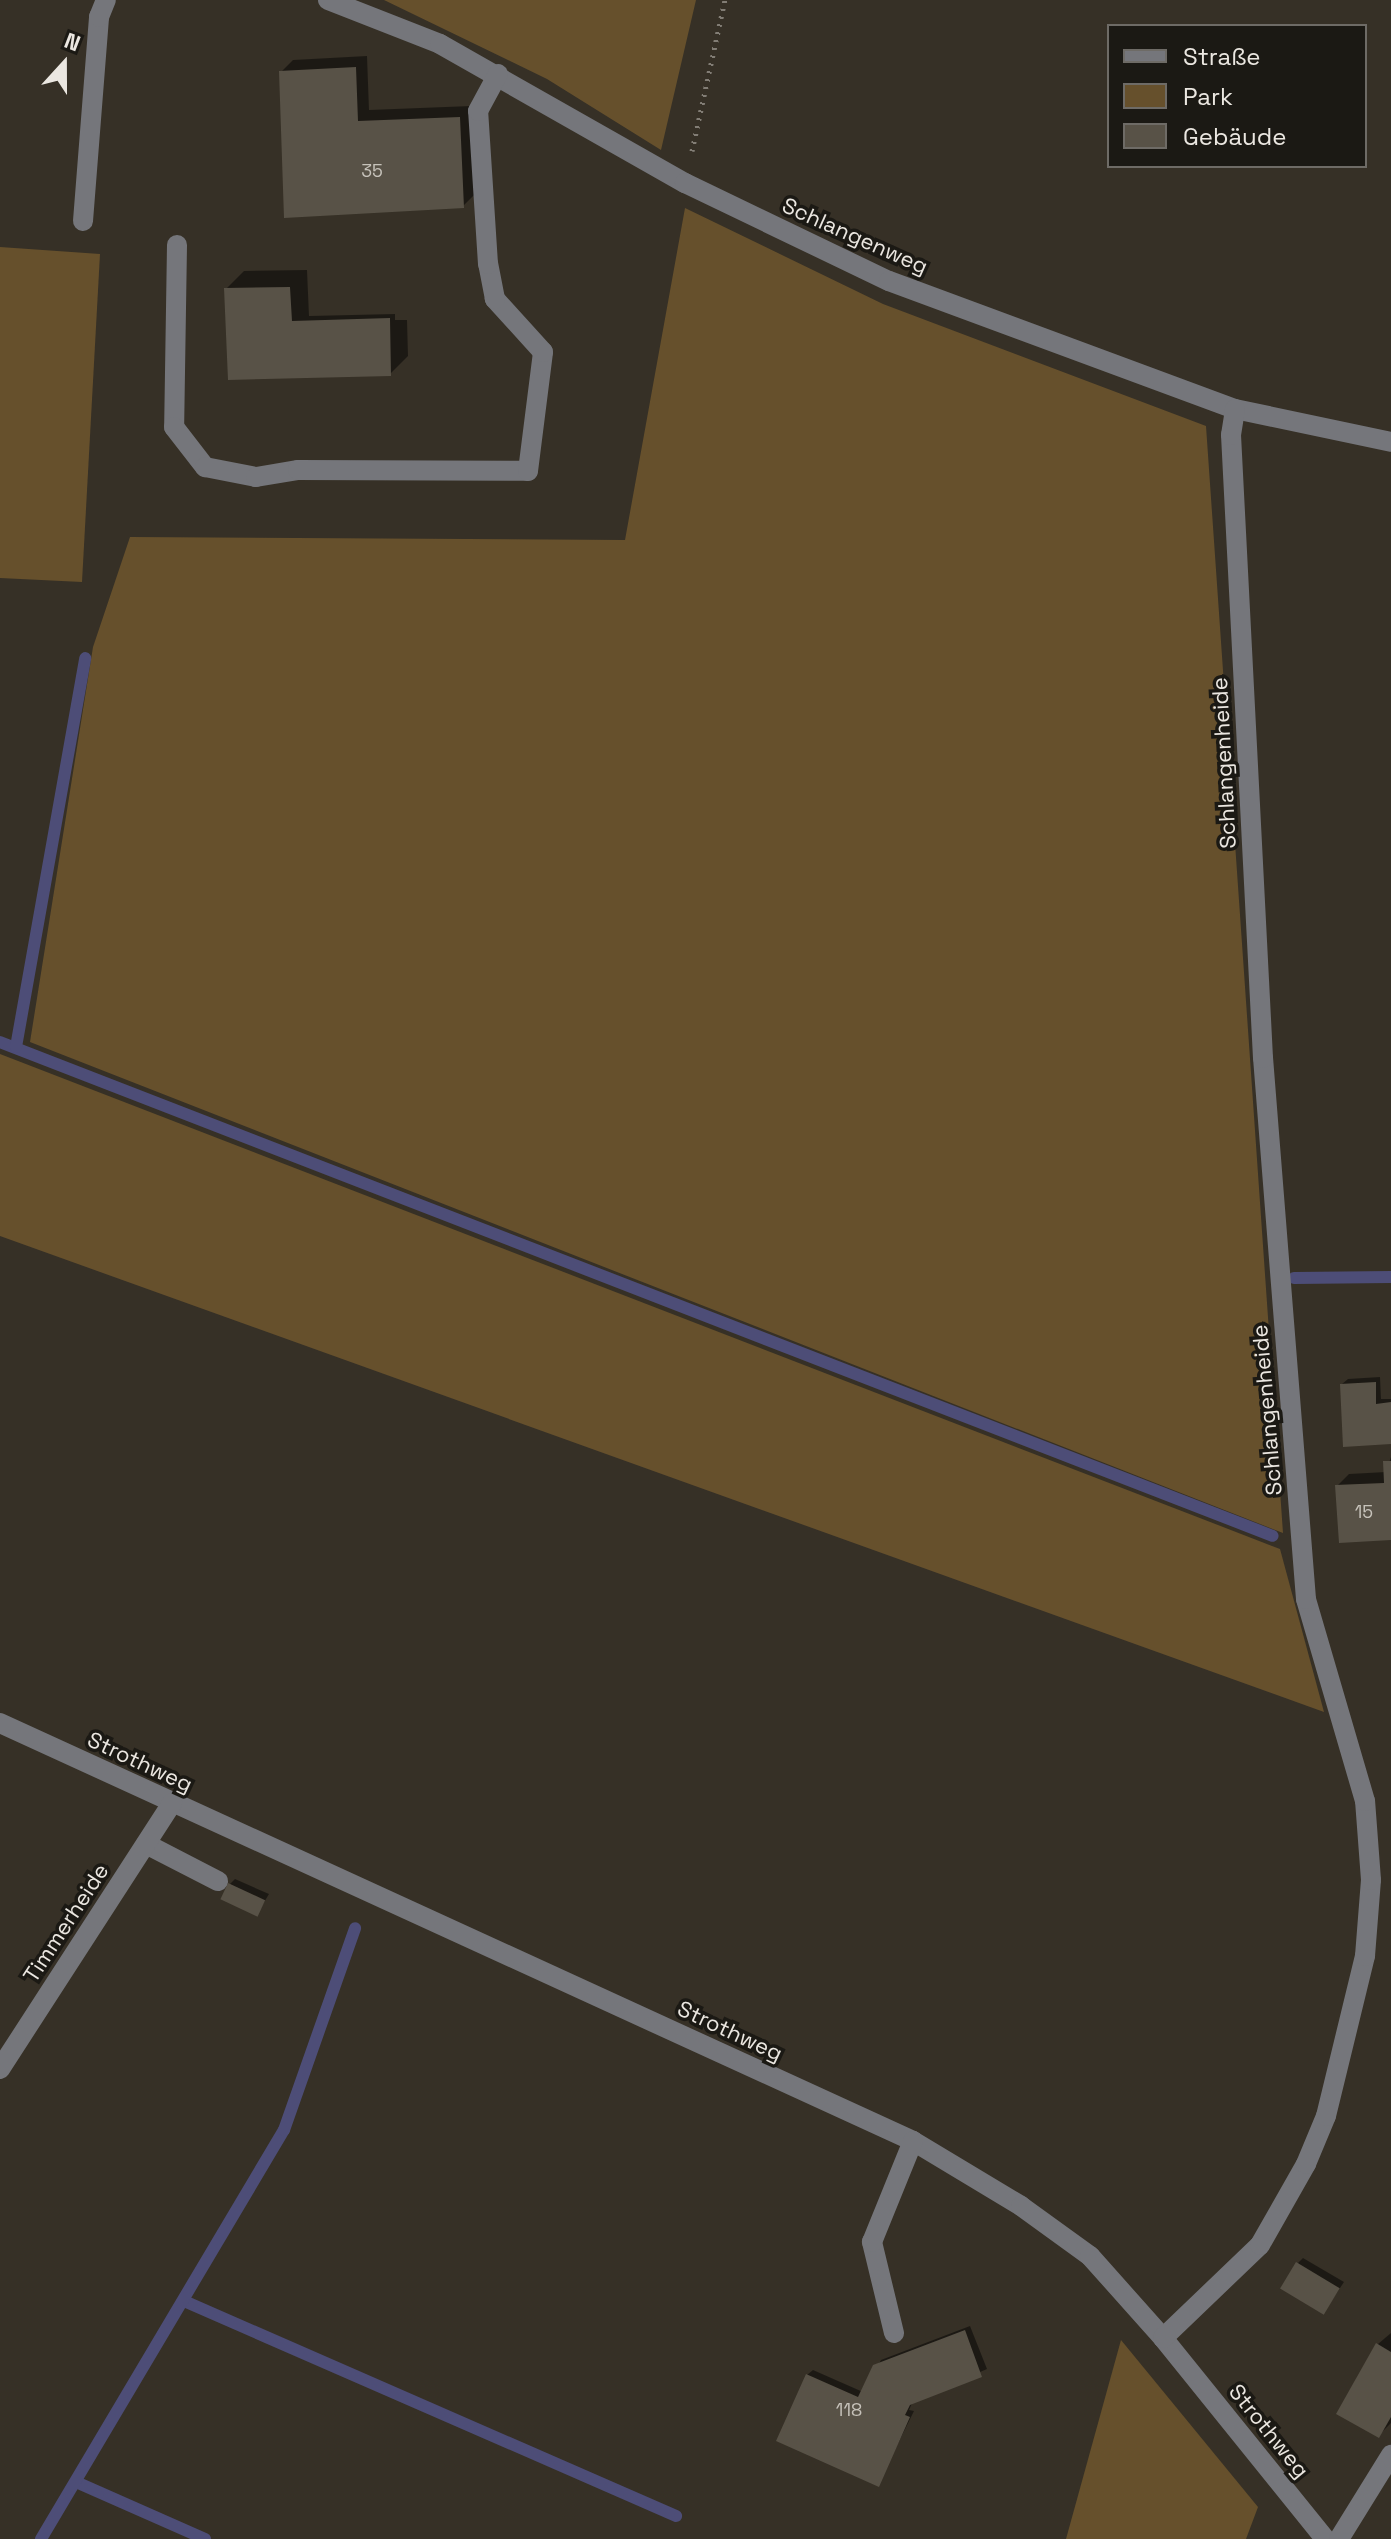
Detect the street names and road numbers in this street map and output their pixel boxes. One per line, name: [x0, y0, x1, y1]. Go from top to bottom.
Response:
street label: Schlangenweg: [778, 192, 932, 280]
street label: Schlangenheide: [1206, 677, 1242, 849]
street label: Schlangenheide: [1246, 1323, 1288, 1497]
street label: Strothweg: [83, 1726, 197, 1798]
street label: Timmerheide: [18, 1859, 114, 1987]
street label: Strothweg: [673, 1995, 787, 2067]
street label: Strothweg: [1223, 2379, 1315, 2483]

